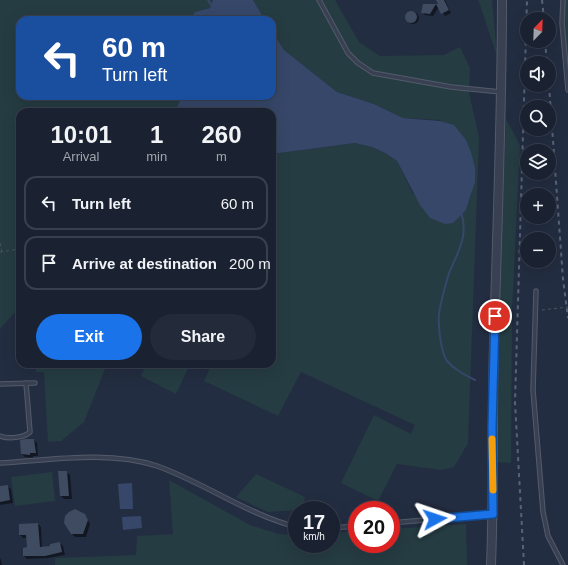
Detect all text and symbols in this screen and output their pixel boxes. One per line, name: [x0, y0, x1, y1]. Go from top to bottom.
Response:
north arrow: [520, 12, 556, 48]
map controls: [520, 12, 556, 268]
icon: left: [36, 32, 88, 84]
text: 60 m: [102, 32, 166, 63]
button: sound: [520, 56, 556, 92]
text: Turn left: [102, 65, 167, 85]
button: search: [520, 100, 556, 136]
text: 10:01: [50, 121, 112, 148]
text: 1: [150, 121, 163, 148]
text: 260: [202, 121, 242, 148]
button: layers: [520, 144, 556, 180]
text: Arrival: [63, 149, 100, 164]
text: min: [146, 149, 167, 164]
text: m: [216, 149, 227, 164]
button: +: [520, 188, 556, 224]
icon: left: [38, 192, 60, 214]
text: Turn left: [72, 195, 131, 212]
text: 60 m: [221, 195, 254, 212]
button: −: [520, 232, 556, 268]
icon: arrive: [38, 252, 60, 274]
text: Arrive at destination: [72, 255, 217, 272]
text: 200 m: [229, 255, 271, 272]
pin: [478, 299, 512, 333]
icon: arrive: [484, 305, 506, 327]
button: Exit: [36, 314, 142, 360]
button: Share: [150, 314, 256, 360]
position arrow: [414, 498, 456, 540]
speed limit sign: 20: [348, 501, 400, 553]
text: 17: [303, 511, 325, 533]
text: km/h: [303, 531, 325, 542]

